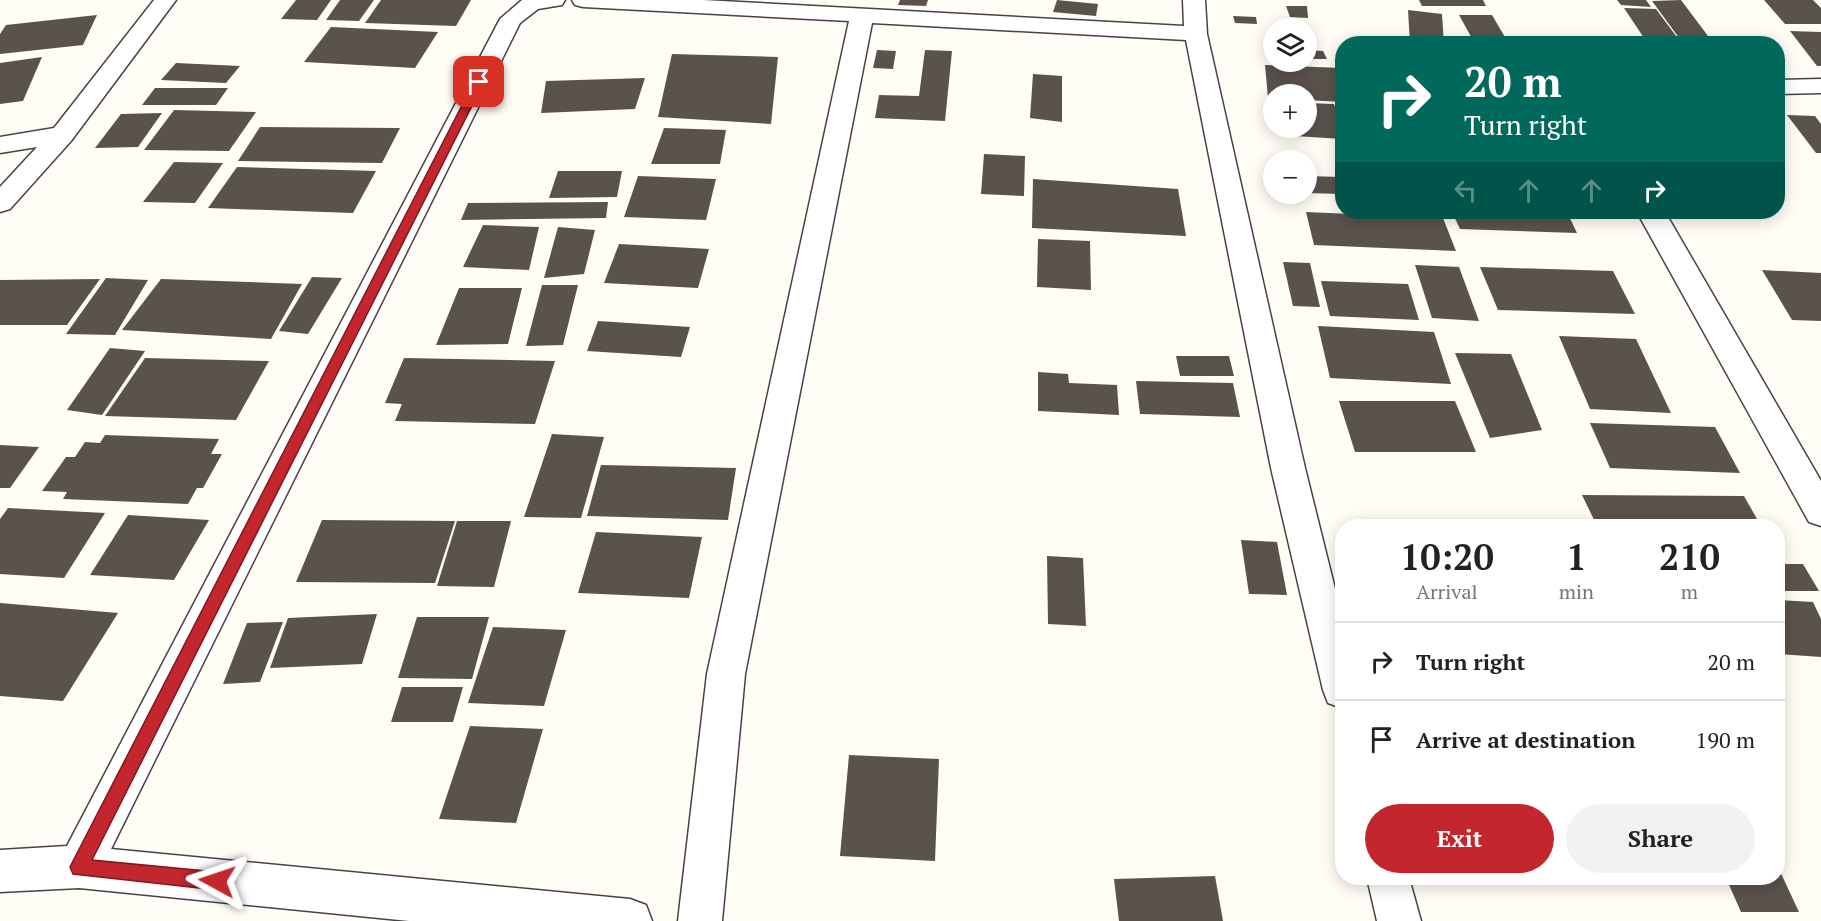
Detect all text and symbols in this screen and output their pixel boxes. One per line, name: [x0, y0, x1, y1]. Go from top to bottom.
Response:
map controls: [1263, 18, 1317, 204]
button: layers: [1263, 18, 1317, 72]
text: 20 m: [1464, 53, 1562, 109]
pin: [453, 56, 504, 107]
icon: right: [1365, 60, 1443, 138]
icon: arrive: [462, 65, 495, 98]
button: +: [1263, 84, 1317, 138]
text: Turn right: [1464, 107, 1587, 143]
button: −: [1263, 150, 1317, 204]
icon: left: [1449, 174, 1482, 207]
icon: ahead: [1512, 174, 1545, 207]
icon: ahead: [1575, 174, 1608, 207]
icon: right: [1638, 174, 1671, 207]
text: 10:20: [1400, 533, 1494, 580]
text: 1: [1566, 533, 1587, 580]
text: 210: [1659, 533, 1720, 580]
text: Arrival: [1416, 578, 1478, 605]
text: min: [1559, 578, 1594, 605]
text: m: [1681, 578, 1698, 605]
icon: right: [1365, 645, 1398, 678]
text: Turn right: [1416, 647, 1525, 676]
text: 20 m: [1707, 647, 1755, 676]
icon: arrive: [1365, 723, 1398, 756]
text: Arrive at destination: [1416, 725, 1635, 754]
text: 190 m: [1695, 725, 1755, 754]
button: Exit: [1365, 804, 1554, 873]
button: Share: [1566, 804, 1755, 873]
position arrow: [185, 849, 249, 913]

